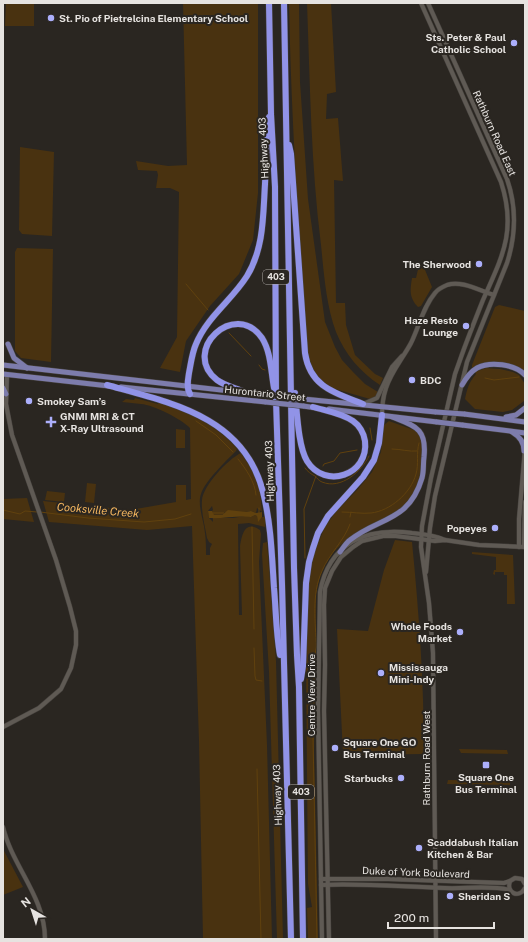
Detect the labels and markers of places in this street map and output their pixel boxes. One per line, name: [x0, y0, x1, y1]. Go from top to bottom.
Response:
place label: St. Pio of Pietrelcina Elementary School: [59, 12, 248, 24]
marker: St. Pio of Pietrelcina Elementary School: [46, 13, 56, 23]
place label: Sts. Peter & Paul Catholic School: [425, 31, 506, 55]
marker: Sts. Peter & Paul Catholic School: [509, 38, 519, 48]
place label: The Sherwood: [403, 258, 471, 270]
marker: The Sherwood: [474, 259, 484, 269]
place label: Haze Resto Lounge: [404, 314, 458, 338]
marker: Haze Resto Lounge: [461, 321, 471, 331]
place label: BDC: [420, 374, 441, 386]
marker: BDC: [407, 375, 417, 385]
place label: Smokey Sam’s: [37, 395, 106, 407]
marker: Smokey Sam’s: [24, 396, 34, 406]
place label: GNMI MRI & CT X-Ray Ultrasound: [60, 410, 144, 434]
marker: GNMI MRI & CT X-Ray Ultrasound: [45, 416, 57, 428]
place label: Popeyes: [447, 522, 487, 534]
marker: Popeyes: [490, 523, 500, 533]
place label: Whole Foods Market: [391, 620, 452, 644]
marker: Whole Foods Market: [455, 627, 465, 637]
place label: Mississauga Mini-Indy: [389, 661, 448, 685]
marker: Mississauga Mini-Indy: [376, 668, 386, 678]
place label: Square One GO Bus Terminal: [343, 736, 417, 760]
marker: Square One GO Bus Terminal: [330, 743, 340, 753]
marker: Square One Bus Terminal: [481, 760, 491, 770]
place label: Square One Bus Terminal: [455, 771, 517, 795]
place label: Starbucks: [344, 772, 393, 784]
marker: Starbucks: [396, 773, 406, 783]
place label: Scaddabush Italian Kitchen & Bar: [427, 836, 519, 860]
marker: Scaddabush Italian Kitchen & Bar: [414, 843, 424, 853]
place label: Sheridan S: [458, 890, 510, 902]
marker: Sheridan S: [445, 891, 455, 901]

